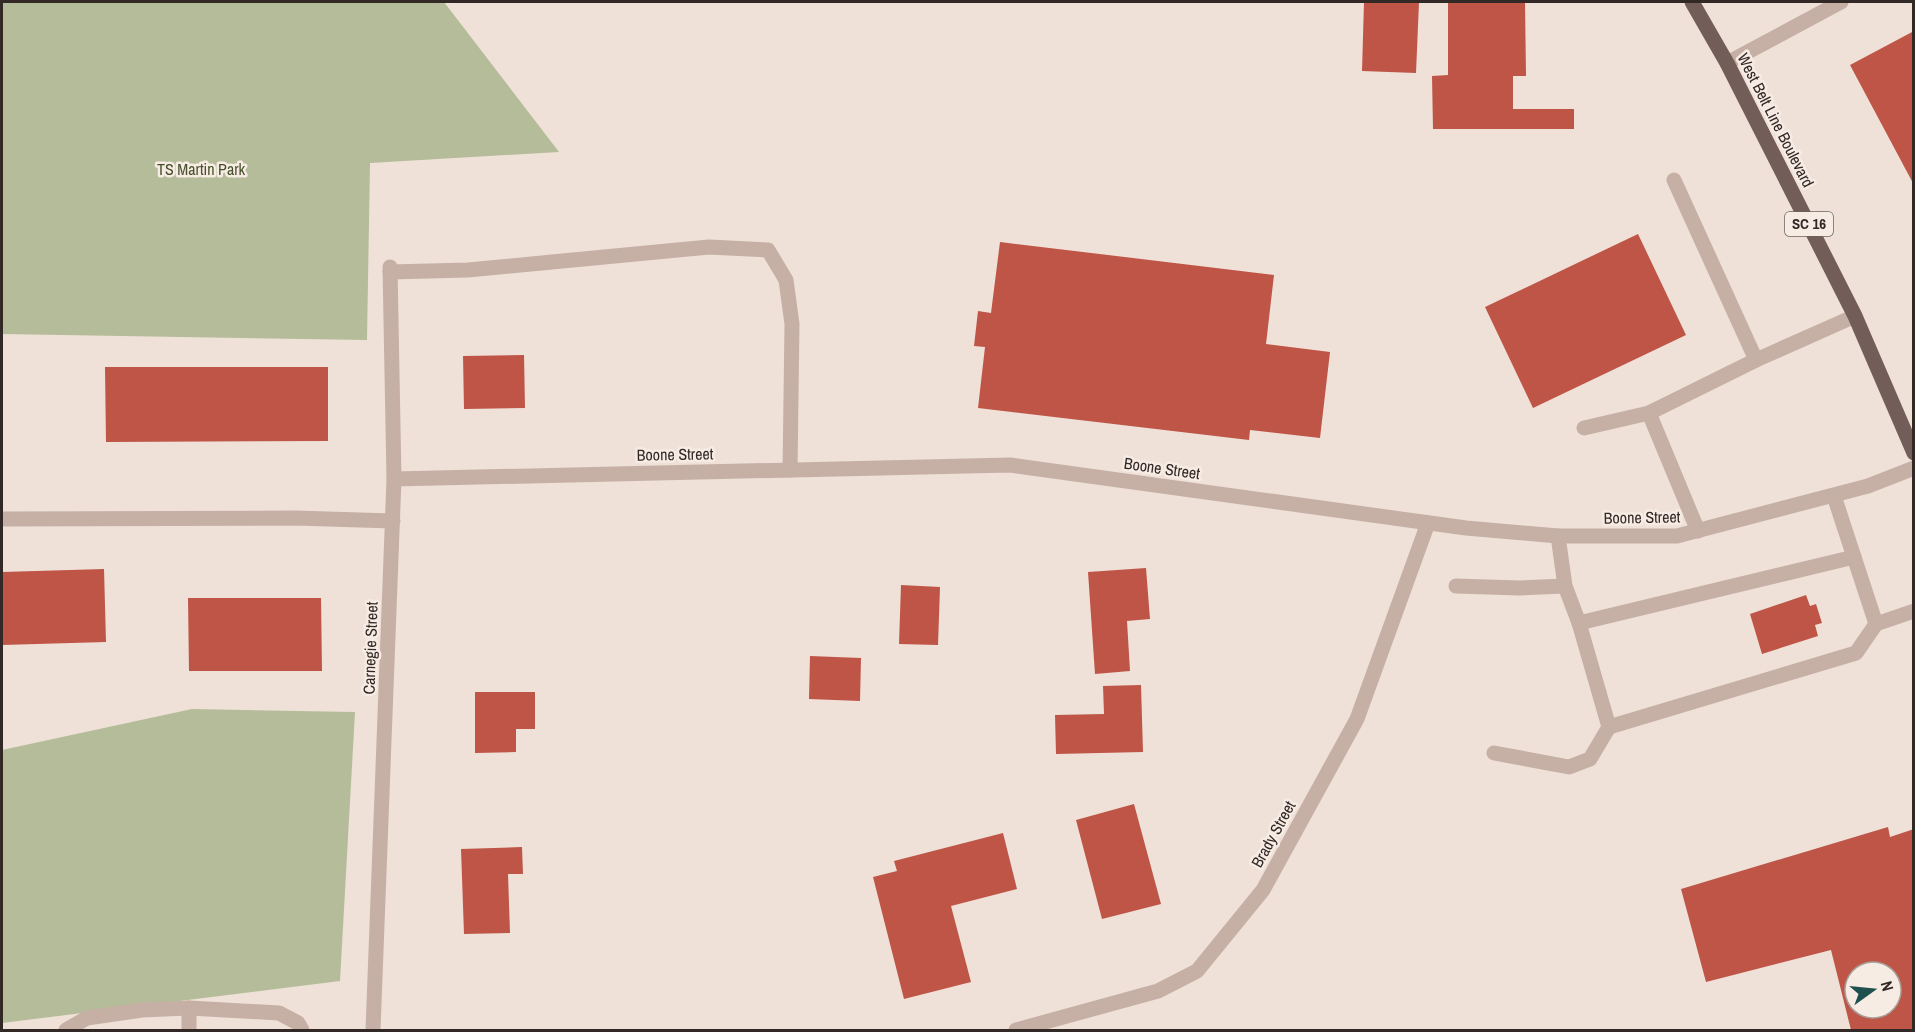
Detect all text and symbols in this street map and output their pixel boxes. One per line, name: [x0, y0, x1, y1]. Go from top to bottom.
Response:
street label: West Belt Line Boulevard: [1733, 49, 1819, 191]
park label: TS Martin Park: [157, 158, 246, 180]
road number: SC 16: [1785, 212, 1833, 236]
street label: Boone Street: [637, 442, 714, 466]
street label: Boone Street: [1123, 452, 1202, 484]
street label: Boone Street: [1604, 505, 1681, 529]
street label: Carnegie Street: [357, 601, 383, 695]
street label: Brady Street: [1246, 796, 1300, 871]
north arrow: [1843, 960, 1903, 1020]
text: N: [1876, 979, 1899, 994]

